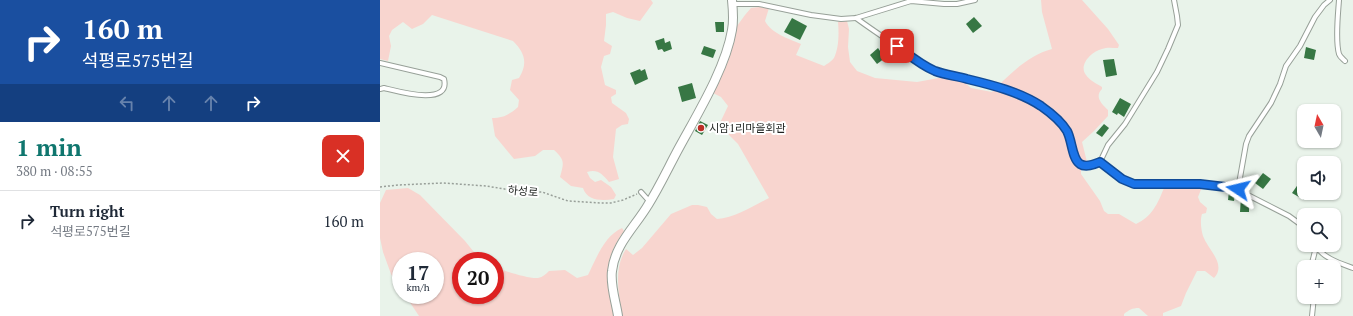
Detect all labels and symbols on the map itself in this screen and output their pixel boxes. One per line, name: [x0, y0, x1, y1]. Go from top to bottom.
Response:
pin: [880, 29, 914, 63]
north arrow: [1297, 104, 1341, 148]
place label: 시암1리마을회관: [709, 121, 786, 135]
marker: 시암1리마을회관: [696, 123, 706, 133]
position arrow: [1217, 168, 1259, 210]
street label: 하성로: [507, 183, 539, 199]
speed limit sign: 20: [452, 252, 504, 304]

